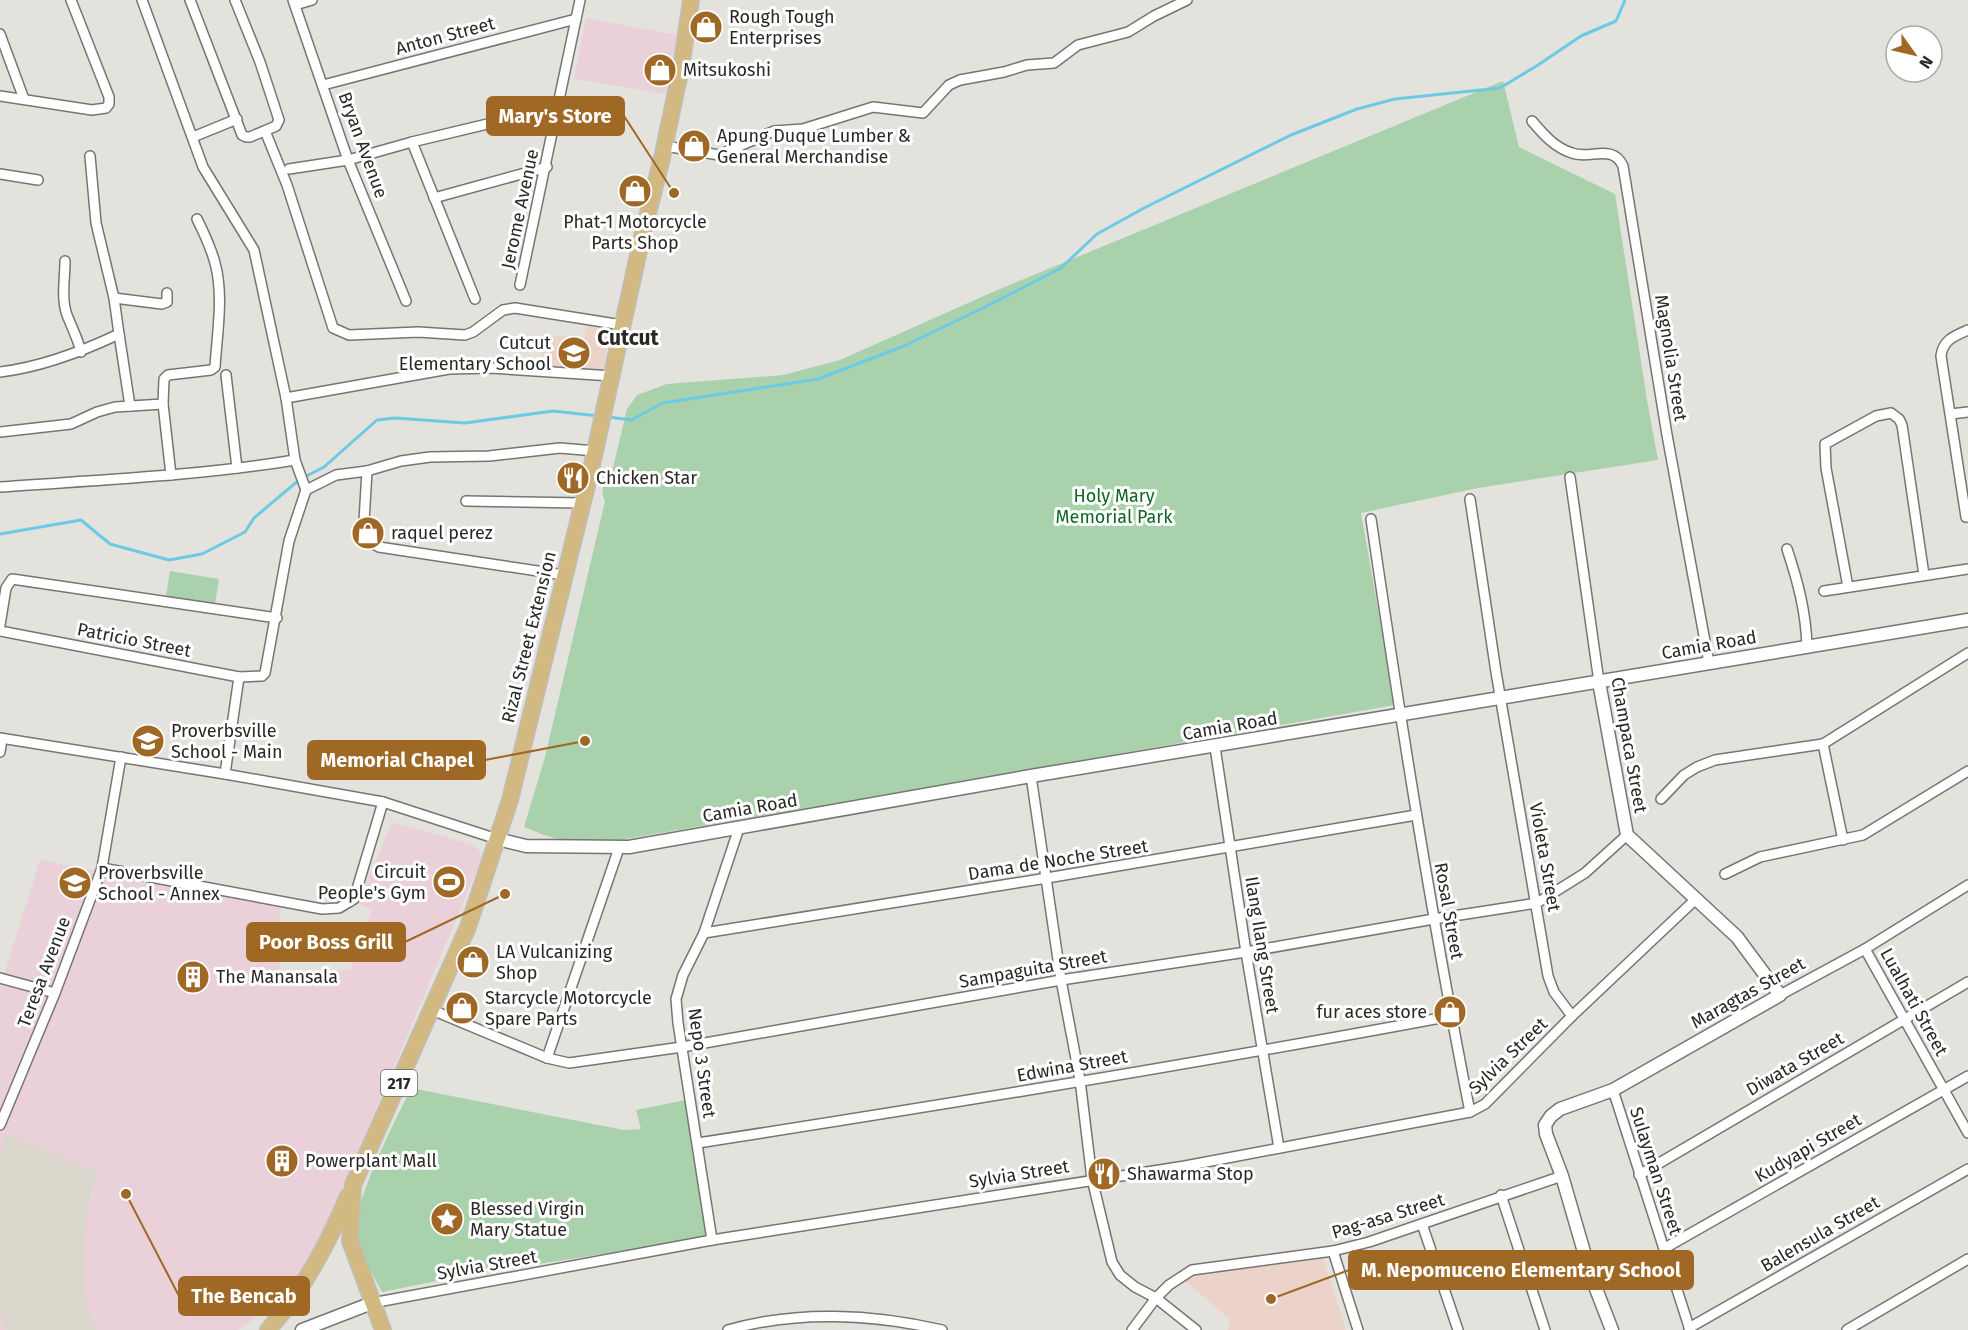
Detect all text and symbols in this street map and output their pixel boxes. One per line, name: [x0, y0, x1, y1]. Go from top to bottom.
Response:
place label: Rough Tough Enterprises: [729, 6, 835, 49]
shop icon: Rough Tough Enterprises: [688, 9, 724, 45]
street label: Anton Street: [393, 12, 497, 60]
north arrow: [1884, 24, 1944, 84]
shop icon: Mitsukoshi: [642, 52, 678, 88]
text: N: [1915, 52, 1937, 72]
place label: Mitsukoshi: [683, 59, 771, 81]
street label: Bryan Avenue: [334, 89, 392, 201]
callout: Mary's Store: [487, 97, 624, 135]
text: Mary's Store: [499, 104, 611, 128]
place label: Apung Duque Lumber & General Merchandise: [717, 125, 911, 168]
shop icon: Apung Duque Lumber & General Merchandise: [676, 128, 712, 164]
street label: Jerome Avenue: [497, 147, 543, 271]
shop icon: Phat-1 Motorcycle Parts Shop: [617, 173, 653, 209]
place label: Phat-1 Motorcycle Parts Shop: [563, 211, 707, 254]
street label: Magnolia Street: [1650, 293, 1692, 423]
district label: Cutcut: [597, 325, 660, 351]
place label: Cutcut Elementary School: [399, 332, 551, 375]
school or university icon: Cutcut Elementary School: [556, 335, 592, 371]
restaurant icon: Chicken Star: [555, 460, 591, 496]
place label: Chicken Star: [596, 467, 697, 489]
park label: Holy Mary Memorial Park: [1056, 485, 1173, 528]
shop icon: raquel perez: [350, 515, 386, 551]
place label: raquel perez: [391, 522, 493, 544]
street label: Rizal Street Extension: [497, 549, 561, 725]
street label: Patricio Street: [75, 618, 193, 662]
street label: Camia Road: [1660, 626, 1758, 664]
street label: Champaca Street: [1606, 675, 1652, 815]
street label: Camia Road: [1181, 707, 1279, 745]
place label: Proverbsville School - Main: [171, 720, 282, 763]
school or university icon: Proverbsville School - Main: [130, 723, 166, 759]
callout: Memorial Chapel: [308, 741, 485, 779]
text: Memorial Chapel: [320, 748, 474, 772]
street label: Camia Road: [701, 789, 799, 827]
street label: Violeta Street: [1525, 801, 1566, 914]
street label: Dama de Noche Street: [966, 835, 1150, 885]
place label: Circuit People's Gym: [318, 861, 426, 904]
street label: Rosal Street: [1430, 861, 1468, 962]
place label: Proverbsville School - Annex: [98, 862, 220, 905]
sports icon: Circuit People's Gym: [431, 864, 467, 900]
school or university icon: Proverbsville School - Annex: [57, 865, 93, 901]
street label: Ilang Ilang Street: [1240, 875, 1284, 1016]
street label: Teresa Avenue: [13, 914, 75, 1030]
callout: Poor Boss Grill: [247, 923, 405, 961]
text: Poor Boss Grill: [259, 930, 393, 954]
place label: LA Vulcanizing Shop: [496, 941, 613, 984]
shop icon: LA Vulcanizing Shop: [455, 944, 491, 980]
street label: Lualhati Street: [1875, 944, 1953, 1060]
street label: Sampaguita Street: [957, 945, 1109, 993]
street label: Maragtas Street: [1687, 952, 1809, 1033]
building icon: The Manansala: [175, 959, 211, 995]
place label: The Manansala: [216, 966, 338, 988]
place label: Starcycle Motorcycle Spare Parts: [485, 987, 652, 1030]
shop icon: Starcycle Motorcycle Spare Parts: [444, 990, 480, 1026]
shop icon: fur aces store: [1432, 994, 1468, 1030]
place label: fur aces store: [1316, 1001, 1427, 1023]
street label: Nepo 3 Street: [683, 1007, 721, 1120]
street label: Sylvia Street: [1464, 1013, 1552, 1099]
street label: Diwata Street: [1742, 1027, 1848, 1101]
street label: Edwina Street: [1015, 1045, 1130, 1087]
road number: 217: [381, 1070, 417, 1096]
street label: Sulayman Street: [1625, 1104, 1687, 1238]
street label: Kudyapi Street: [1751, 1108, 1866, 1187]
building icon: Powerplant Mall: [264, 1143, 300, 1179]
place label: Powerplant Mall: [305, 1150, 437, 1172]
street label: Sylvia Street: [967, 1155, 1071, 1193]
restaurant icon: Shawarma Stop: [1086, 1156, 1122, 1192]
place label: Shawarma Stop: [1127, 1163, 1254, 1185]
street label: Pag-asa Street: [1329, 1188, 1447, 1244]
street label: Balensula Street: [1757, 1191, 1884, 1277]
place label: Blessed Virgin Mary Statue: [470, 1198, 585, 1241]
place icon: Blessed Virgin Mary Statue: [429, 1201, 465, 1237]
street label: Sylvia Street: [435, 1245, 539, 1285]
callout: M. Nepomuceno Elementary School: [1349, 1251, 1693, 1289]
text: M. Nepomuceno Elementary School: [1361, 1258, 1681, 1282]
callout: The Bencab: [179, 1277, 309, 1315]
text: The Bencab: [191, 1284, 297, 1308]

